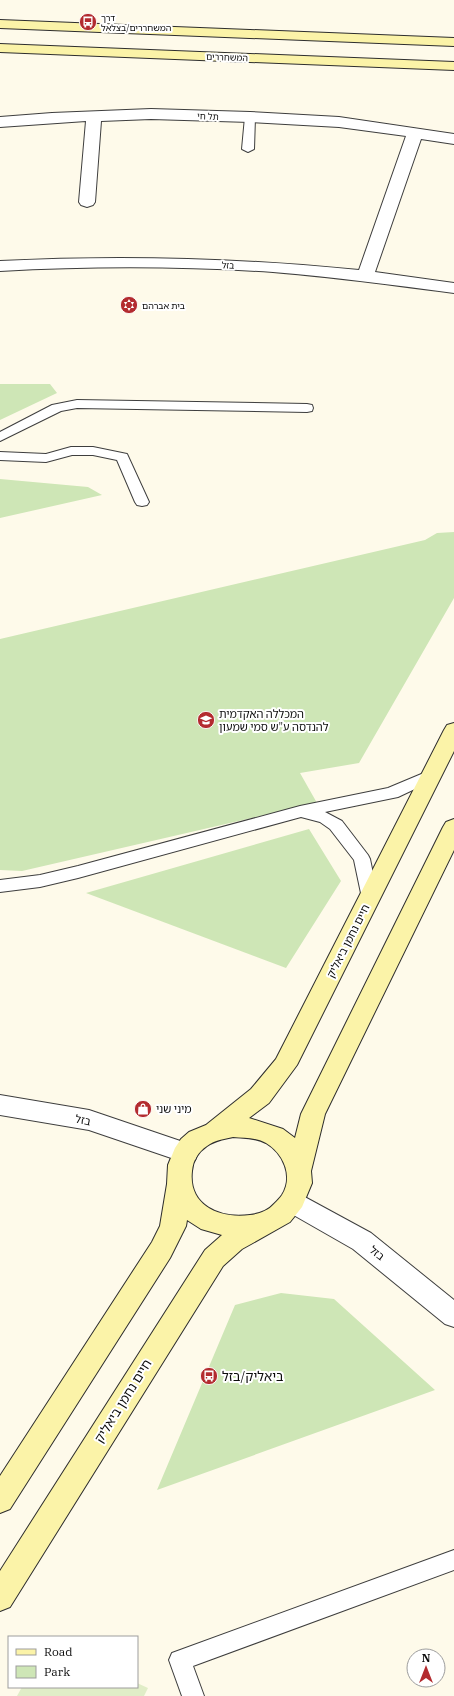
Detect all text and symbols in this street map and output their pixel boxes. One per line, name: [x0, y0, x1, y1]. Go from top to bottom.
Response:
bus stop icon: דרך המשחררים/בצלאל: [78, 12, 98, 32]
place label: דרך המשחררים/בצלאל: [101, 12, 171, 33]
street label: המשחררים: [206, 51, 248, 63]
street label: תל חי: [197, 110, 219, 122]
street label: בזל: [221, 259, 235, 271]
synagogue icon: בית אברהם: [119, 295, 139, 315]
place label: בית אברהם: [142, 300, 185, 311]
place label: המכללה האקדמית להנדסה ע"ש סמי שמעון: [219, 707, 329, 734]
school or university icon: המכללה האקדמית להנדסה ע"ש סמי שמעון: [196, 710, 216, 730]
street label: חיים נחמן ביאליק: [323, 902, 373, 980]
shop icon: מיני שני: [133, 1099, 153, 1119]
place label: מיני שני: [156, 1102, 192, 1116]
street label: בזל: [74, 1112, 92, 1128]
street label: בזל: [367, 1243, 387, 1263]
street label: חיים נחמן ביאליק: [91, 1356, 155, 1446]
bus stop icon: ביאליק/בזל: [199, 1366, 219, 1386]
place label: ביאליק/בזל: [222, 1368, 283, 1385]
legend: [8, 1636, 138, 1688]
text: Road: [44, 1644, 73, 1659]
north arrow: [406, 1648, 446, 1688]
text: N: [422, 1651, 431, 1665]
text: Park: [44, 1664, 70, 1679]

